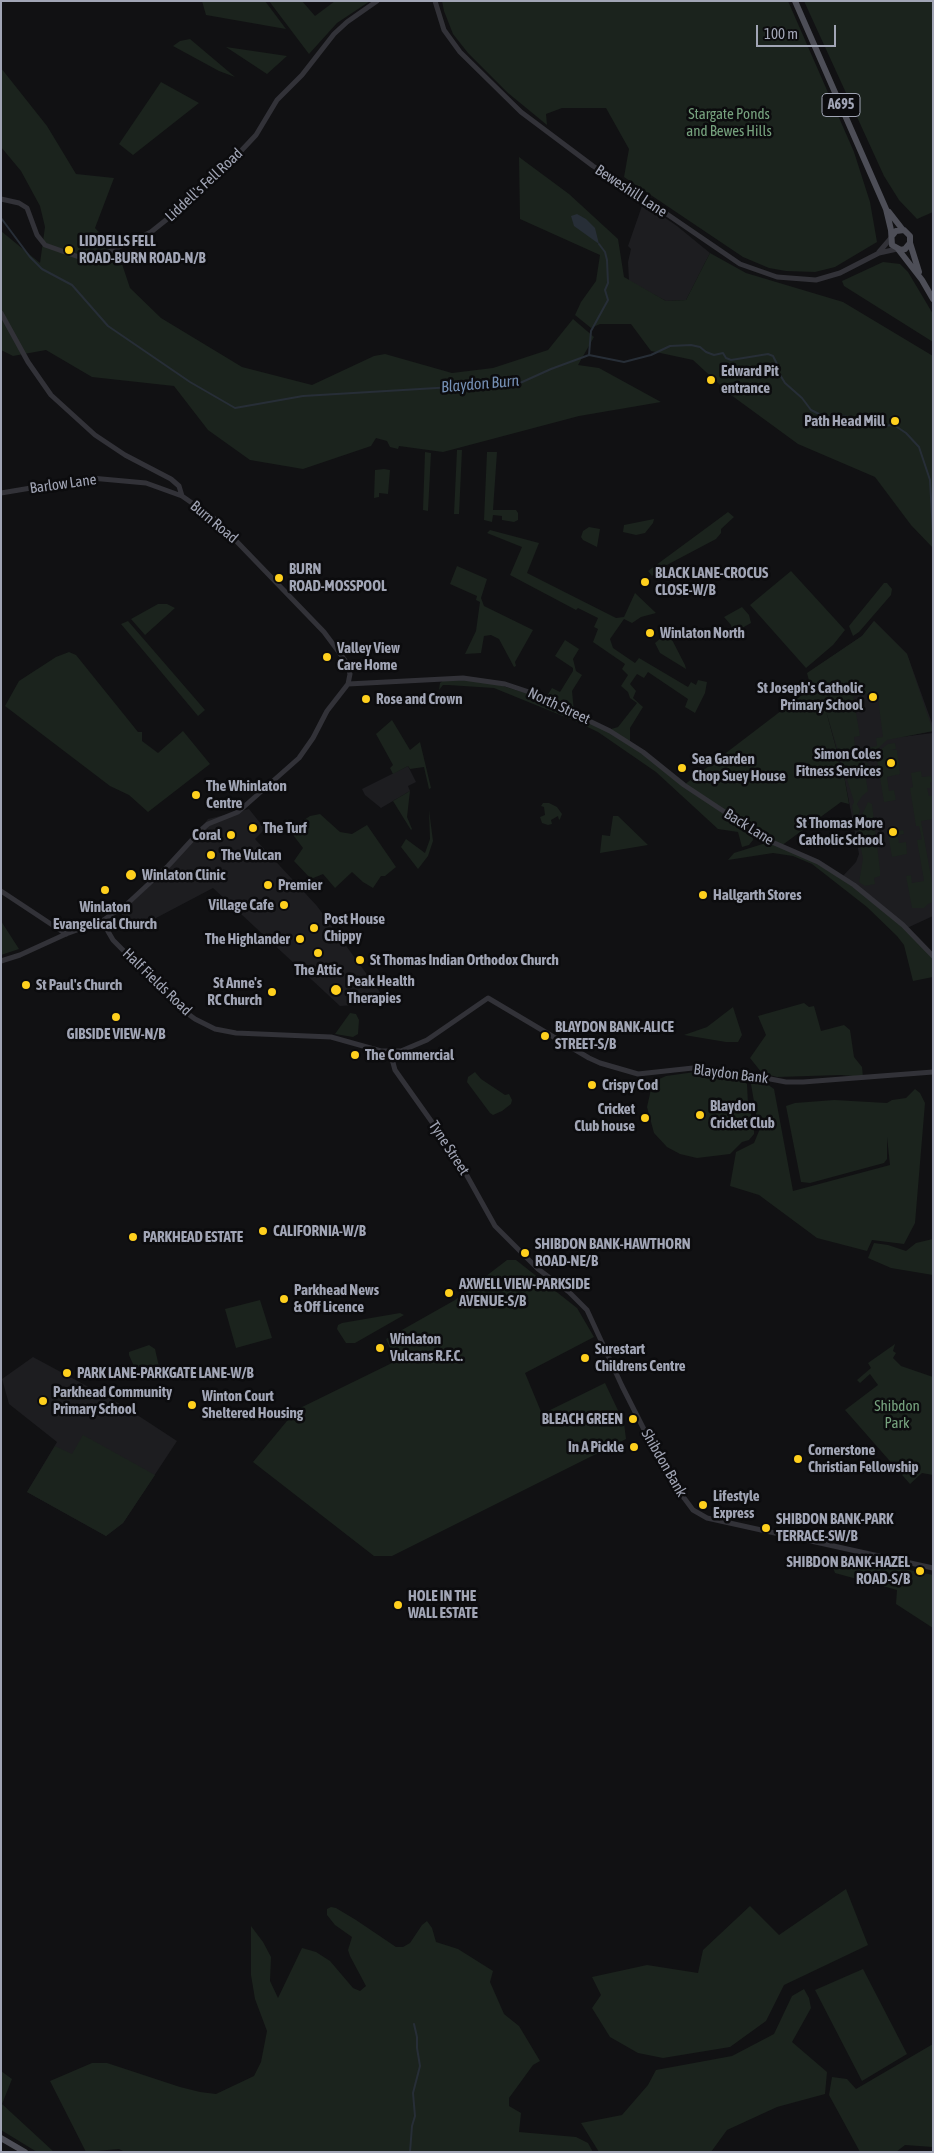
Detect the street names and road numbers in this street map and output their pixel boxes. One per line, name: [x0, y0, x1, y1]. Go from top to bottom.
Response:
road number: A695: [822, 94, 860, 116]
street label: Liddell's Fell Road: [162, 145, 246, 225]
street label: Beweshill Lane: [592, 161, 670, 221]
street label: Barlow Lane: [29, 470, 97, 498]
street label: Burn Road: [186, 497, 242, 547]
street label: North Street: [525, 684, 593, 728]
street label: Back Lane: [721, 805, 777, 849]
street label: Half Fields Road: [119, 945, 195, 1019]
street label: Blaydon Bank: [692, 1060, 770, 1088]
street label: Tyne Street: [425, 1117, 473, 1179]
street label: Shibdon Bank: [637, 1426, 691, 1500]

